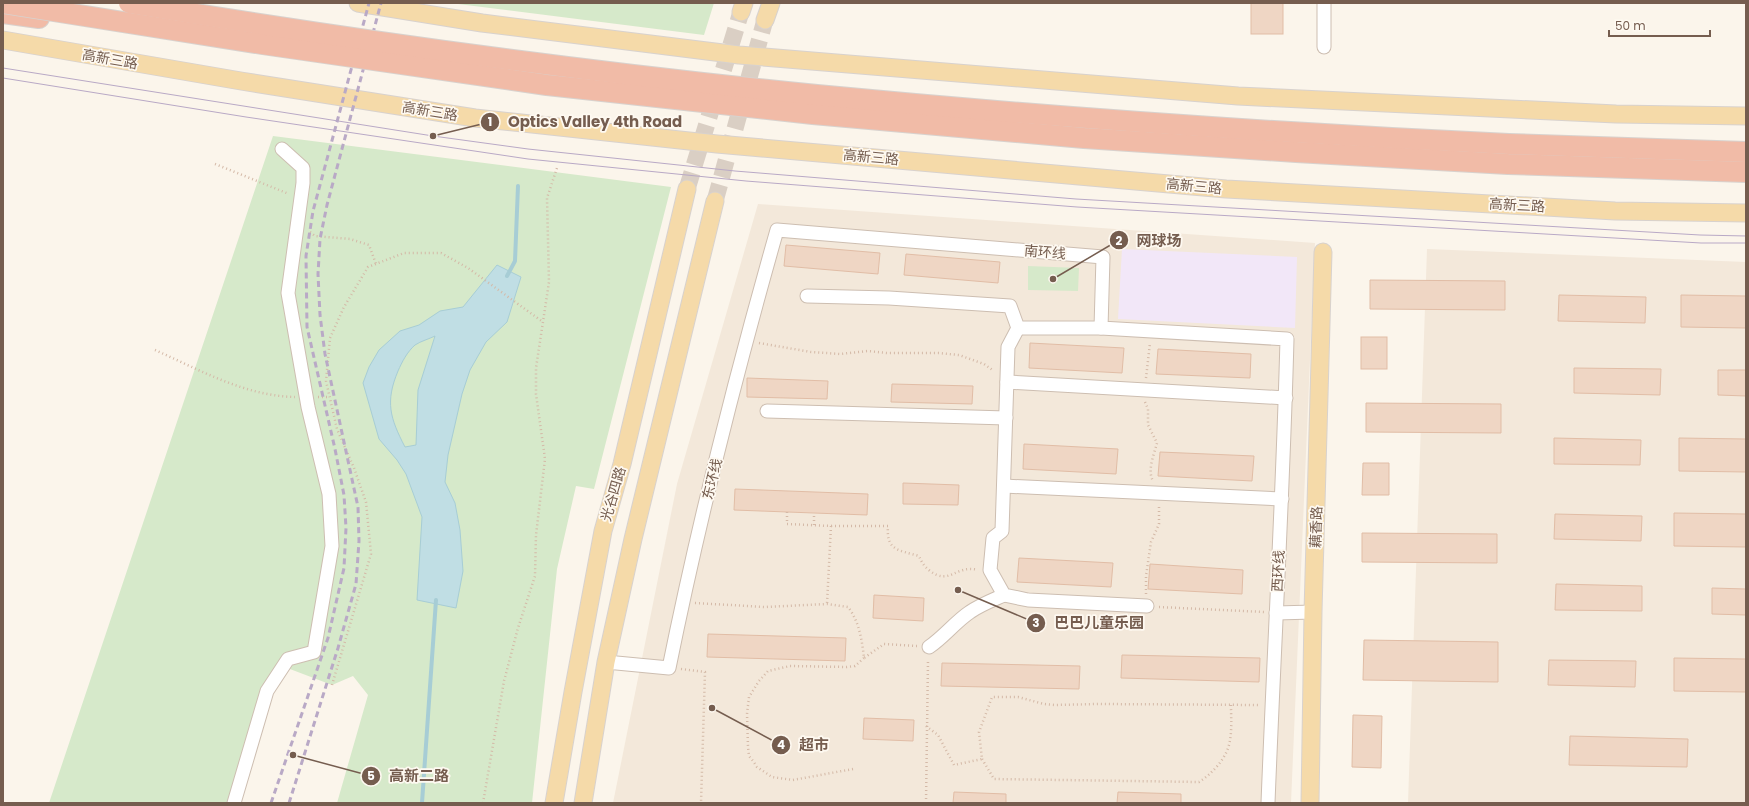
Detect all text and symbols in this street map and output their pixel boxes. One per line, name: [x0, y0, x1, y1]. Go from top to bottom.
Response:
scale bar: [1609, 12, 1710, 38]
text: 50 m: [1615, 17, 1646, 34]
street label: 高新三路: [81, 44, 139, 74]
street label: 高新三路: [401, 97, 459, 125]
callout: Optics Valley 4th Road: [480, 108, 690, 135]
text: Optics Valley 4th Road: [508, 111, 682, 132]
text: 1: [488, 113, 492, 130]
street label: 高新三路: [842, 145, 900, 169]
street label: 高新三路: [1165, 174, 1223, 198]
street label: 高新三路: [1489, 194, 1545, 216]
callout: 网球场: [1109, 227, 1190, 254]
text: 网球场: [1136, 230, 1182, 251]
text: 2: [1116, 232, 1123, 249]
street label: 南环线: [1023, 240, 1067, 264]
street label: 东环线: [697, 456, 727, 502]
street label: 光谷四路: [596, 464, 630, 524]
street label: 藕香路: [1305, 506, 1327, 548]
street label: 西环线: [1267, 550, 1289, 592]
callout: 巴巴儿童乐园: [1026, 609, 1152, 636]
text: 巴巴儿童乐园: [1054, 612, 1144, 633]
text: 3: [1032, 614, 1040, 631]
callout: 超市: [771, 731, 837, 758]
text: 超市: [799, 734, 829, 755]
text: 4: [777, 736, 785, 753]
callout: 高新二路: [361, 762, 457, 789]
text: 高新二路: [389, 765, 449, 786]
text: 5: [367, 767, 375, 784]

